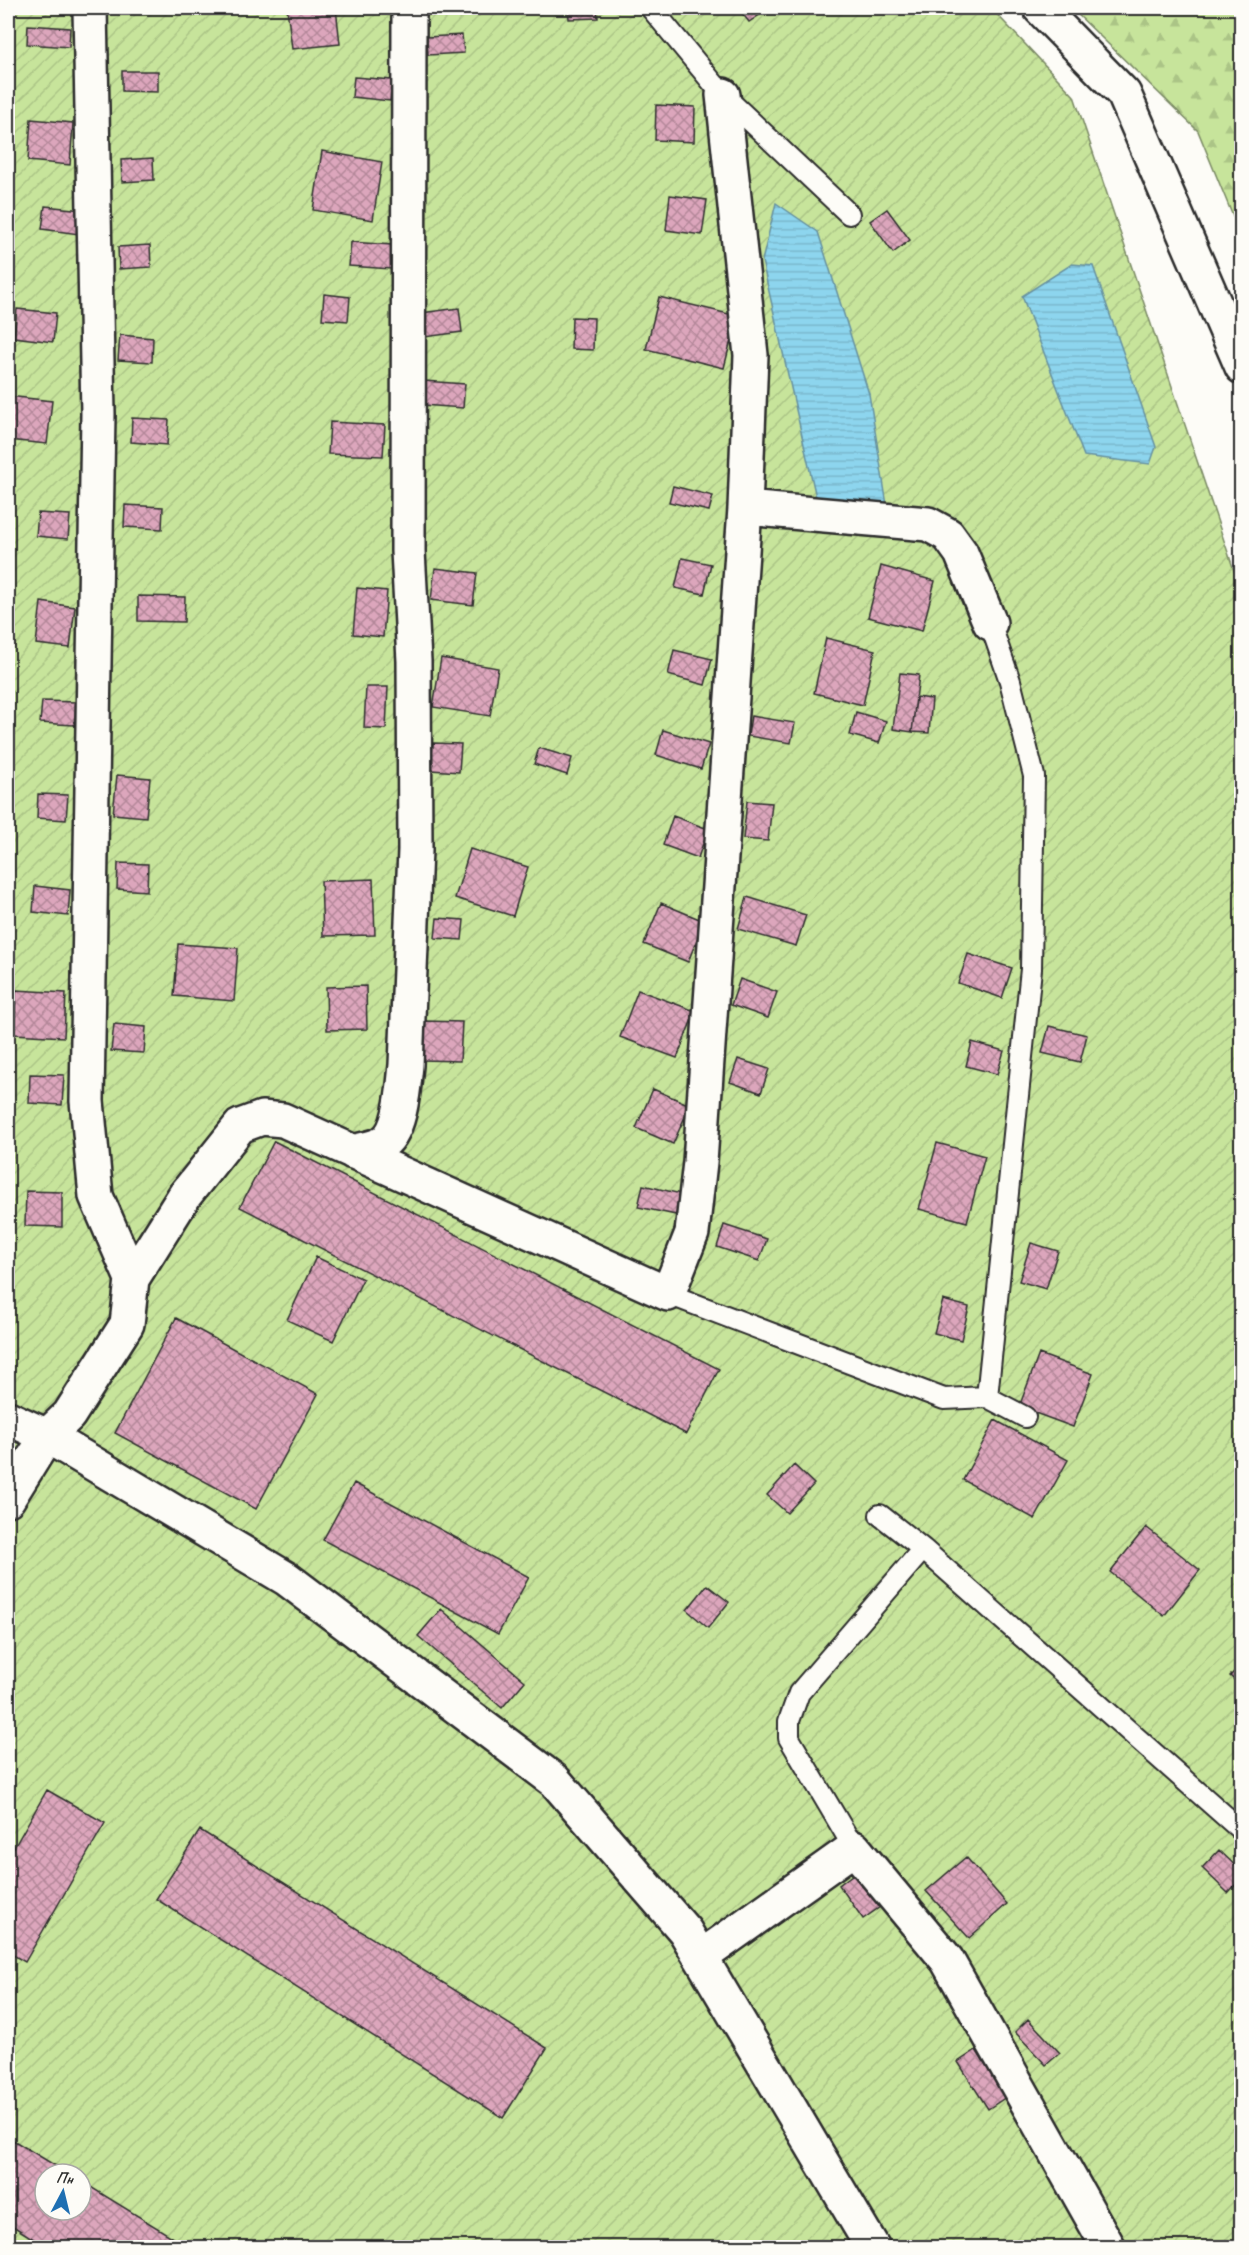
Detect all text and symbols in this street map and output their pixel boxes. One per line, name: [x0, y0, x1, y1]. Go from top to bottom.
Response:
north arrow: [33, 2162, 93, 2222]
text: Пн: [55, 2167, 75, 2189]

